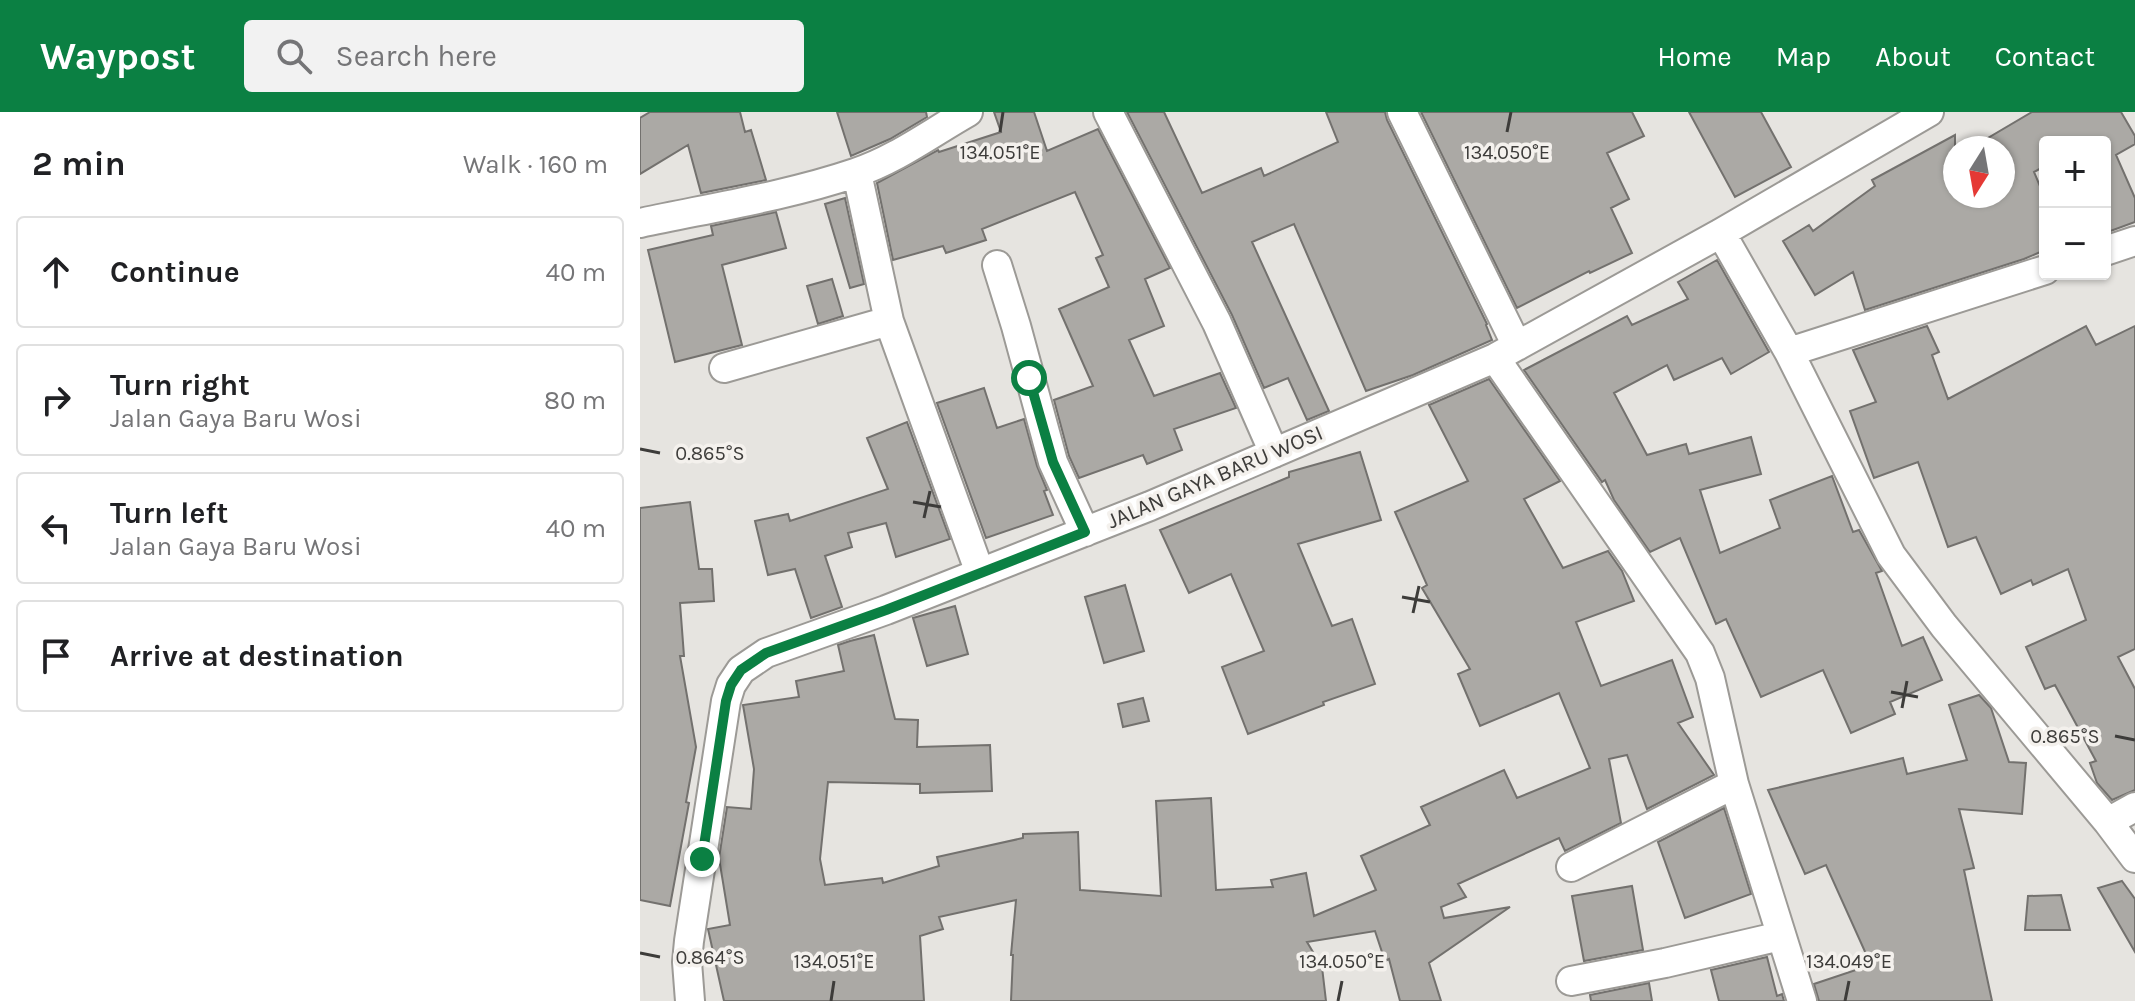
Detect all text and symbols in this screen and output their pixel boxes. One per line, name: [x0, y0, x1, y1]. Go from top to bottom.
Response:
search box: [244, 20, 804, 92]
text: Waypost: [40, 34, 196, 79]
icon: search: [272, 34, 316, 78]
text: Search here: [336, 38, 497, 74]
text: Home: [1657, 40, 1732, 73]
text: Map: [1776, 40, 1831, 73]
text: About: [1875, 40, 1951, 73]
text: Contact: [1995, 40, 2095, 73]
north arrow: [1943, 136, 2015, 208]
map controls: [2039, 136, 2111, 280]
button: +: [2039, 136, 2111, 208]
text: 134.051°E: [960, 141, 1040, 164]
text: 134.050°E: [1464, 141, 1550, 164]
text: 2 min: [32, 144, 126, 184]
text: Walk · 160 m: [463, 149, 608, 180]
button: −: [2039, 208, 2111, 280]
icon: ahead: [34, 250, 78, 294]
text: Continue: [110, 254, 240, 290]
text: 40 m: [546, 257, 606, 288]
route start: [1011, 360, 1047, 396]
text: Turn right: [110, 367, 250, 403]
icon: right: [34, 378, 78, 422]
text: 80 m: [544, 385, 606, 416]
text: Jalan Gaya Baru Wosi: [110, 403, 362, 434]
street label: JALAN GAYA BARU WOSI: [1103, 420, 1327, 534]
text: 0.865°S: [675, 442, 745, 465]
text: Turn left: [110, 495, 228, 531]
icon: left: [34, 506, 78, 550]
text: 40 m: [546, 513, 606, 544]
text: Jalan Gaya Baru Wosi: [110, 531, 362, 562]
icon: arrive: [34, 634, 78, 678]
text: Arrive at destination: [110, 638, 404, 674]
text: 0.865°S: [2030, 725, 2100, 748]
route end: [684, 841, 720, 877]
text: 0.864°S: [675, 946, 745, 969]
text: 134.051°E: [794, 950, 874, 973]
text: 134.050°E: [1299, 950, 1385, 973]
text: 134.049°E: [1806, 950, 1892, 973]

